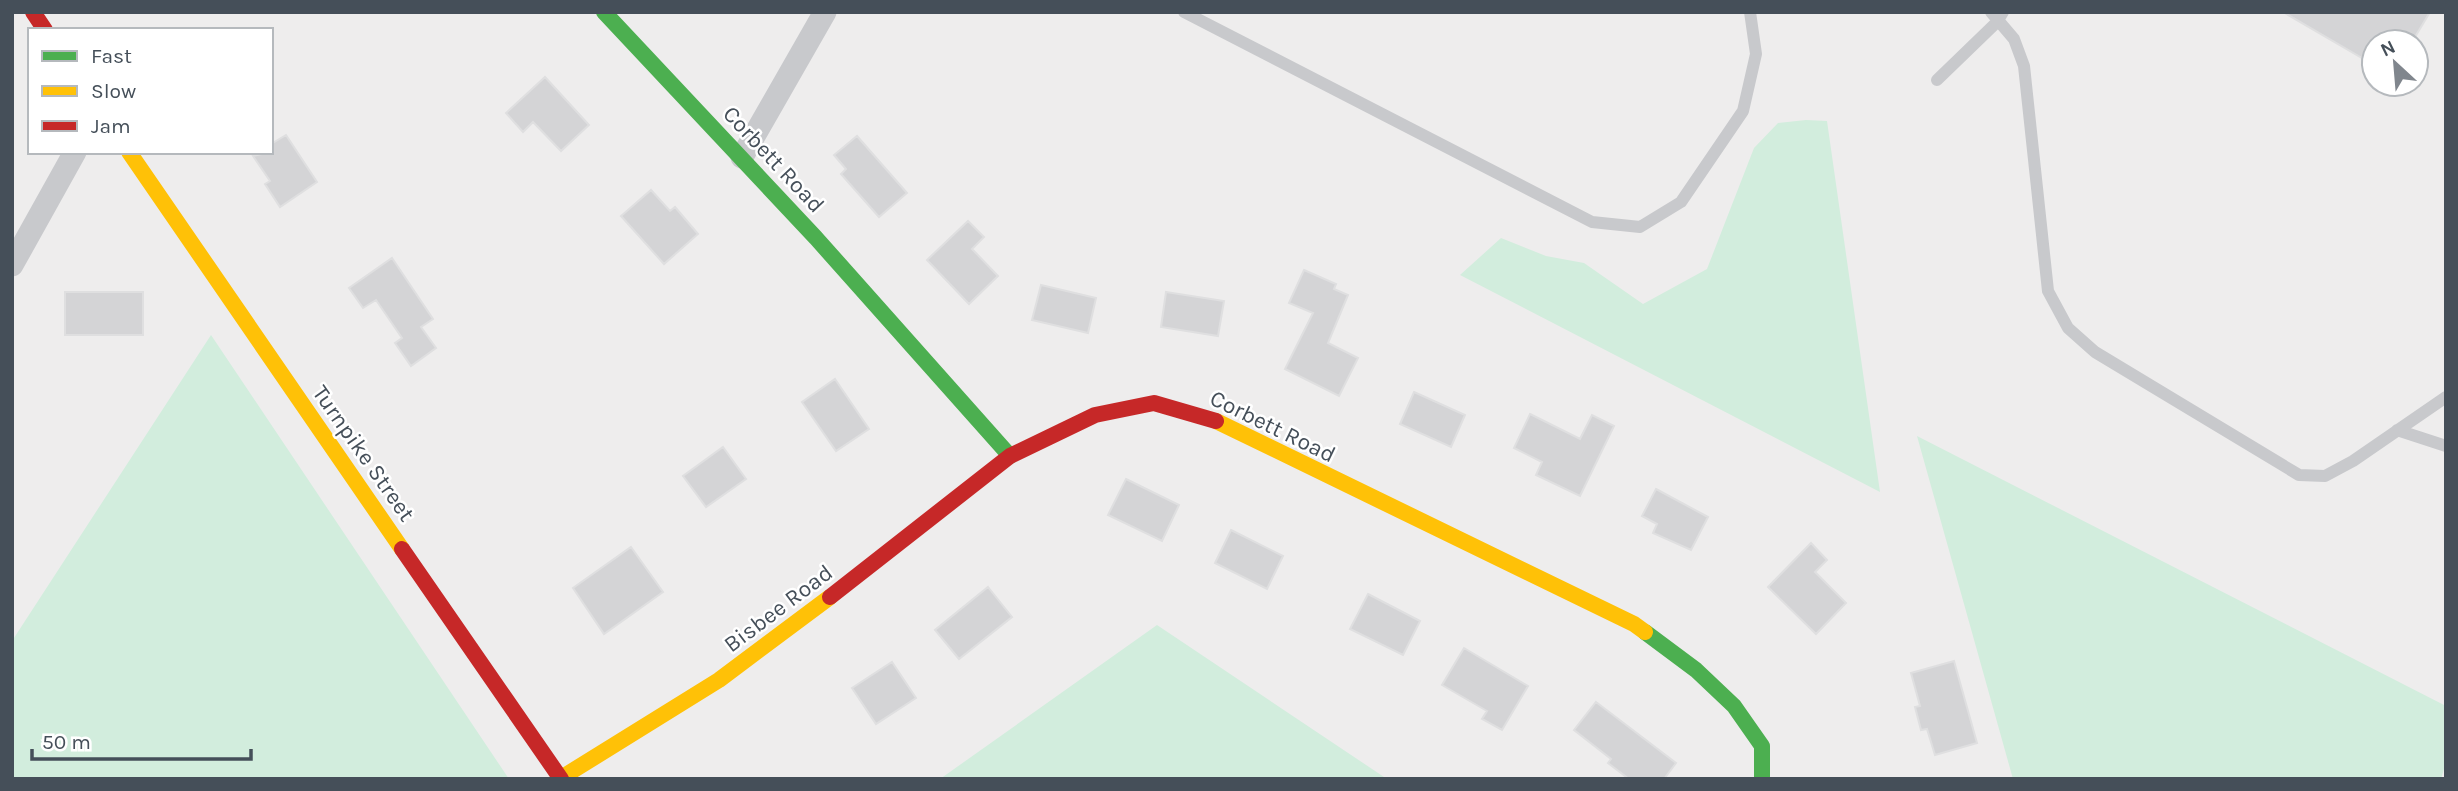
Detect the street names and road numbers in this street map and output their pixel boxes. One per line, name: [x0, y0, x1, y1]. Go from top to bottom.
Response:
street label: Corbett Road: [717, 100, 830, 218]
street label: Turnpike Street: [307, 380, 421, 527]
street label: Corbett Road: [1206, 384, 1340, 468]
street label: Bisbee Road: [719, 559, 838, 658]

